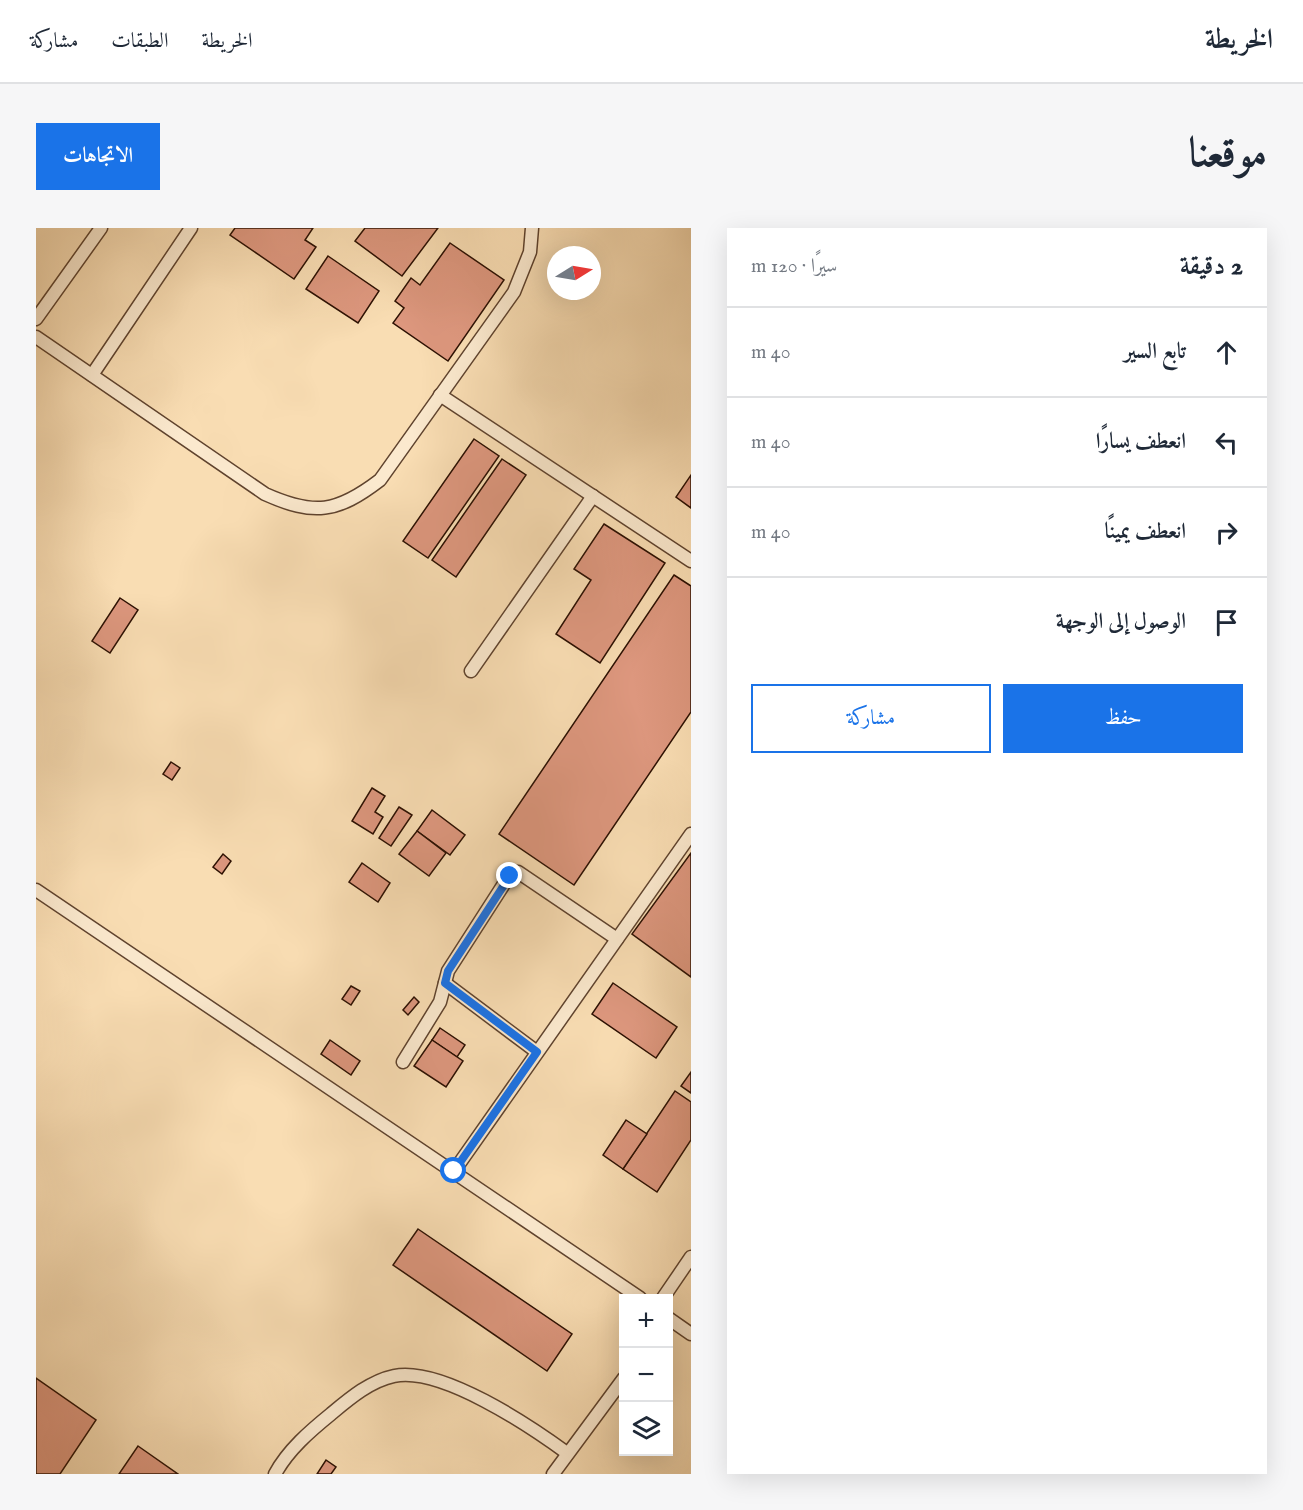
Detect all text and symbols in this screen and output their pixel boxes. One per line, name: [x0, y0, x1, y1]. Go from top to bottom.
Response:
text: الخريطة: [1205, 23, 1273, 58]
text: مشاركة: [30, 28, 78, 55]
text: الطبقات: [111, 28, 168, 55]
text: الخريطة: [201, 28, 253, 55]
button: الاتجاهات: [36, 123, 160, 190]
text: موقعنا: [1189, 128, 1267, 181]
north arrow: [547, 246, 601, 300]
text: 2 دقيقة: [1180, 250, 1243, 283]
text: سيرًا · 120 m: [751, 254, 837, 279]
icon: ahead: [1210, 336, 1243, 369]
text: تابع السير: [1124, 338, 1186, 366]
text: 40 m: [751, 340, 790, 365]
icon: left: [1210, 426, 1243, 459]
text: انعطف يسارًا: [1096, 428, 1186, 456]
text: 40 m: [751, 430, 790, 455]
icon: right: [1210, 516, 1243, 549]
text: انعطف يمينًا: [1105, 518, 1186, 546]
text: 40 m: [751, 520, 790, 545]
icon: arrive: [1210, 606, 1243, 639]
text: الوصول إلى الوجهة: [1056, 608, 1186, 636]
button: مشاركة: [751, 684, 991, 753]
button: حفظ: [1003, 684, 1243, 753]
route end: [496, 862, 522, 888]
route start: [440, 1157, 466, 1183]
map controls: [619, 1294, 673, 1456]
button: +: [619, 1294, 673, 1348]
button: −: [619, 1348, 673, 1402]
button: layers: [619, 1402, 673, 1456]

